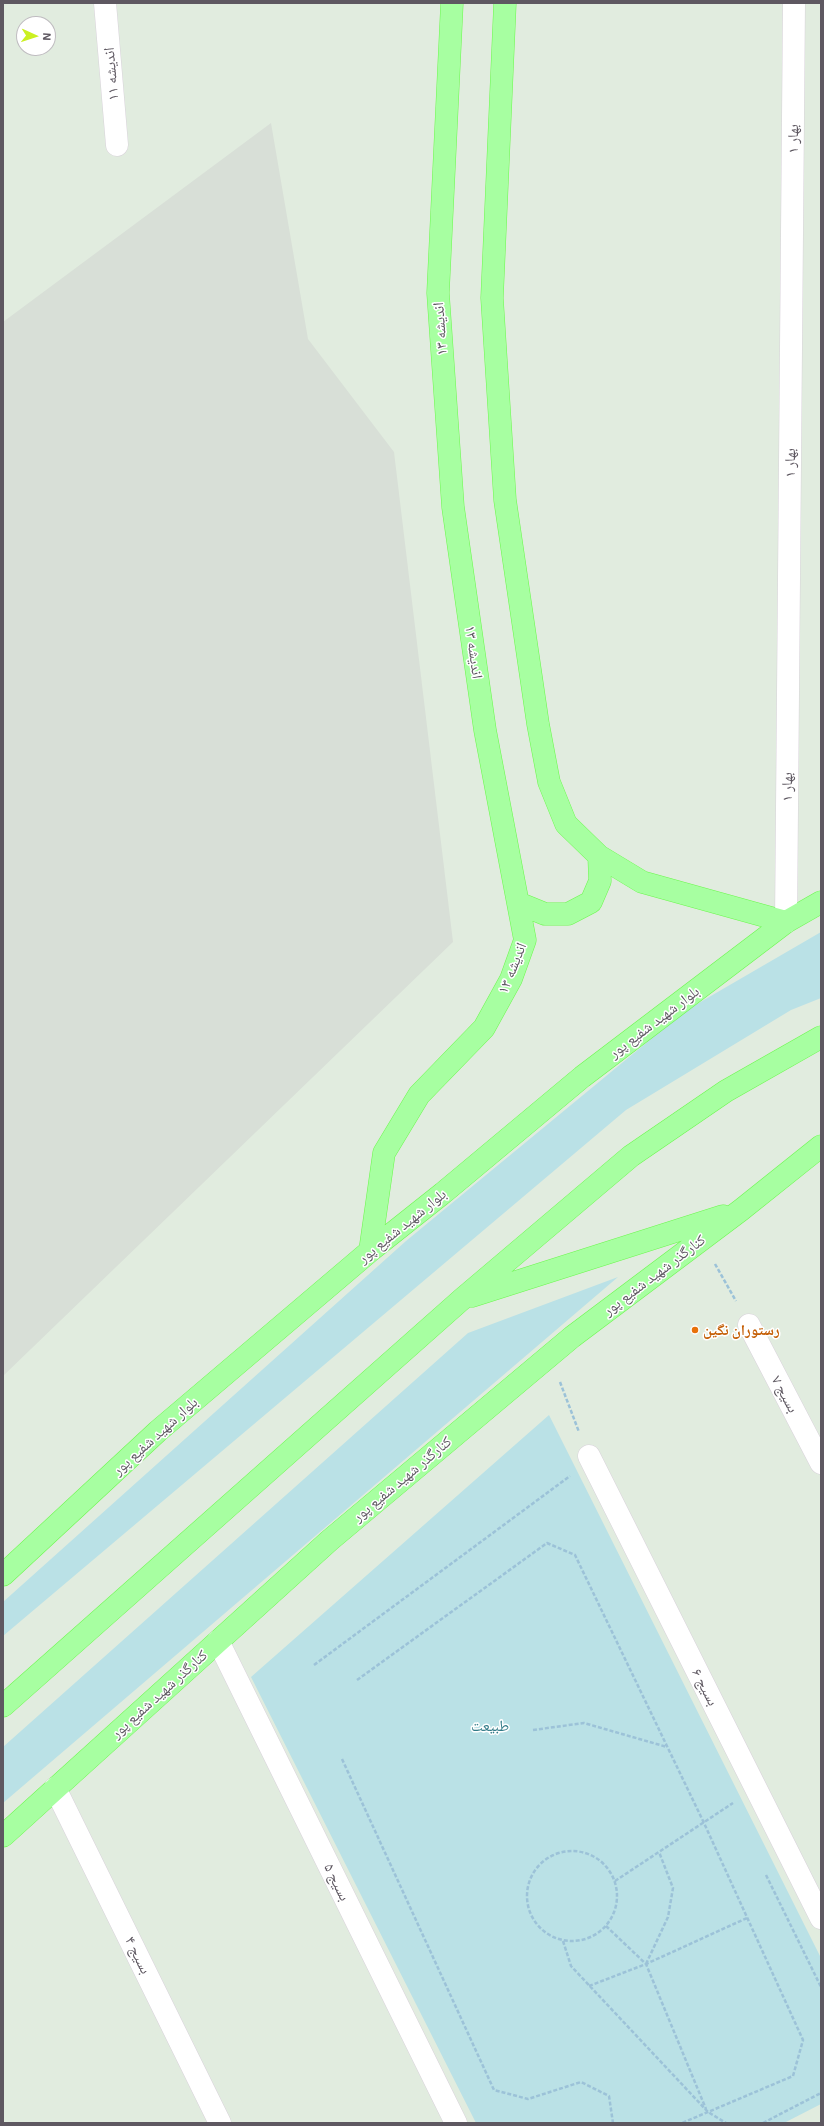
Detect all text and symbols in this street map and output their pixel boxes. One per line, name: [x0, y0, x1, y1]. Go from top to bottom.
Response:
north arrow: [16, 16, 56, 56]
text: N: [41, 32, 54, 41]
street label: اندیشه ۱۱: [100, 47, 122, 101]
street label: بهار ۱: [784, 124, 802, 154]
street label: اندیشه ۱۳: [429, 302, 451, 356]
street label: بهار ۱: [781, 448, 799, 478]
street label: اندیشه ۱۳: [461, 624, 487, 680]
street label: بهار ۱: [778, 772, 796, 802]
street label: اندیشه ۱۳: [494, 940, 530, 996]
street label: بلوار شهید شفیع پور: [605, 982, 703, 1062]
street label: بلوار شهید شفیع پور: [354, 1185, 450, 1267]
street label: کنارگذر شهید شفیع پور: [599, 1231, 709, 1319]
place label: رستوران نگین: [703, 1321, 780, 1339]
marker: رستوران نگین: [690, 1325, 700, 1335]
street label: بسیج ۷: [768, 1372, 802, 1416]
street label: بلوار شهید شفیع پور: [109, 1393, 201, 1479]
street label: کنارگذر شهید شفیع پور: [349, 1432, 455, 1526]
street label: کنارگذر شهید شفیع پور: [107, 1646, 211, 1742]
street label: بسیج ۶: [688, 1665, 722, 1709]
park label: طبیعت: [471, 1717, 509, 1735]
street label: بسیج ۵: [320, 1860, 354, 1904]
street label: بسیج ۴: [121, 1933, 155, 1977]

